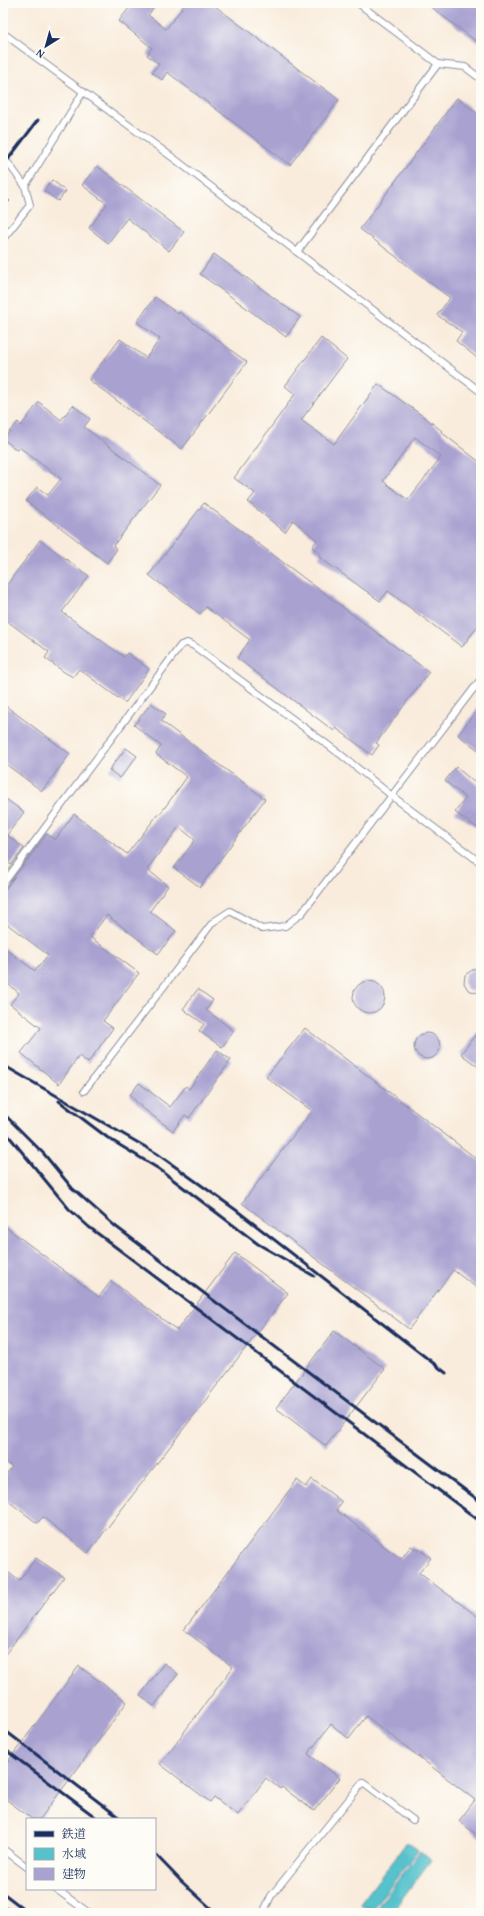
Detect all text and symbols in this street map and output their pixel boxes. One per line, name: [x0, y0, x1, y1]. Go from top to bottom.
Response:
north arrow: [26, 26, 66, 66]
text: N: [32, 45, 48, 63]
legend: [26, 1818, 156, 1890]
text: 鉄道: [61, 1825, 86, 1842]
text: 水域: [62, 1845, 86, 1862]
text: 建物: [62, 1865, 86, 1882]

